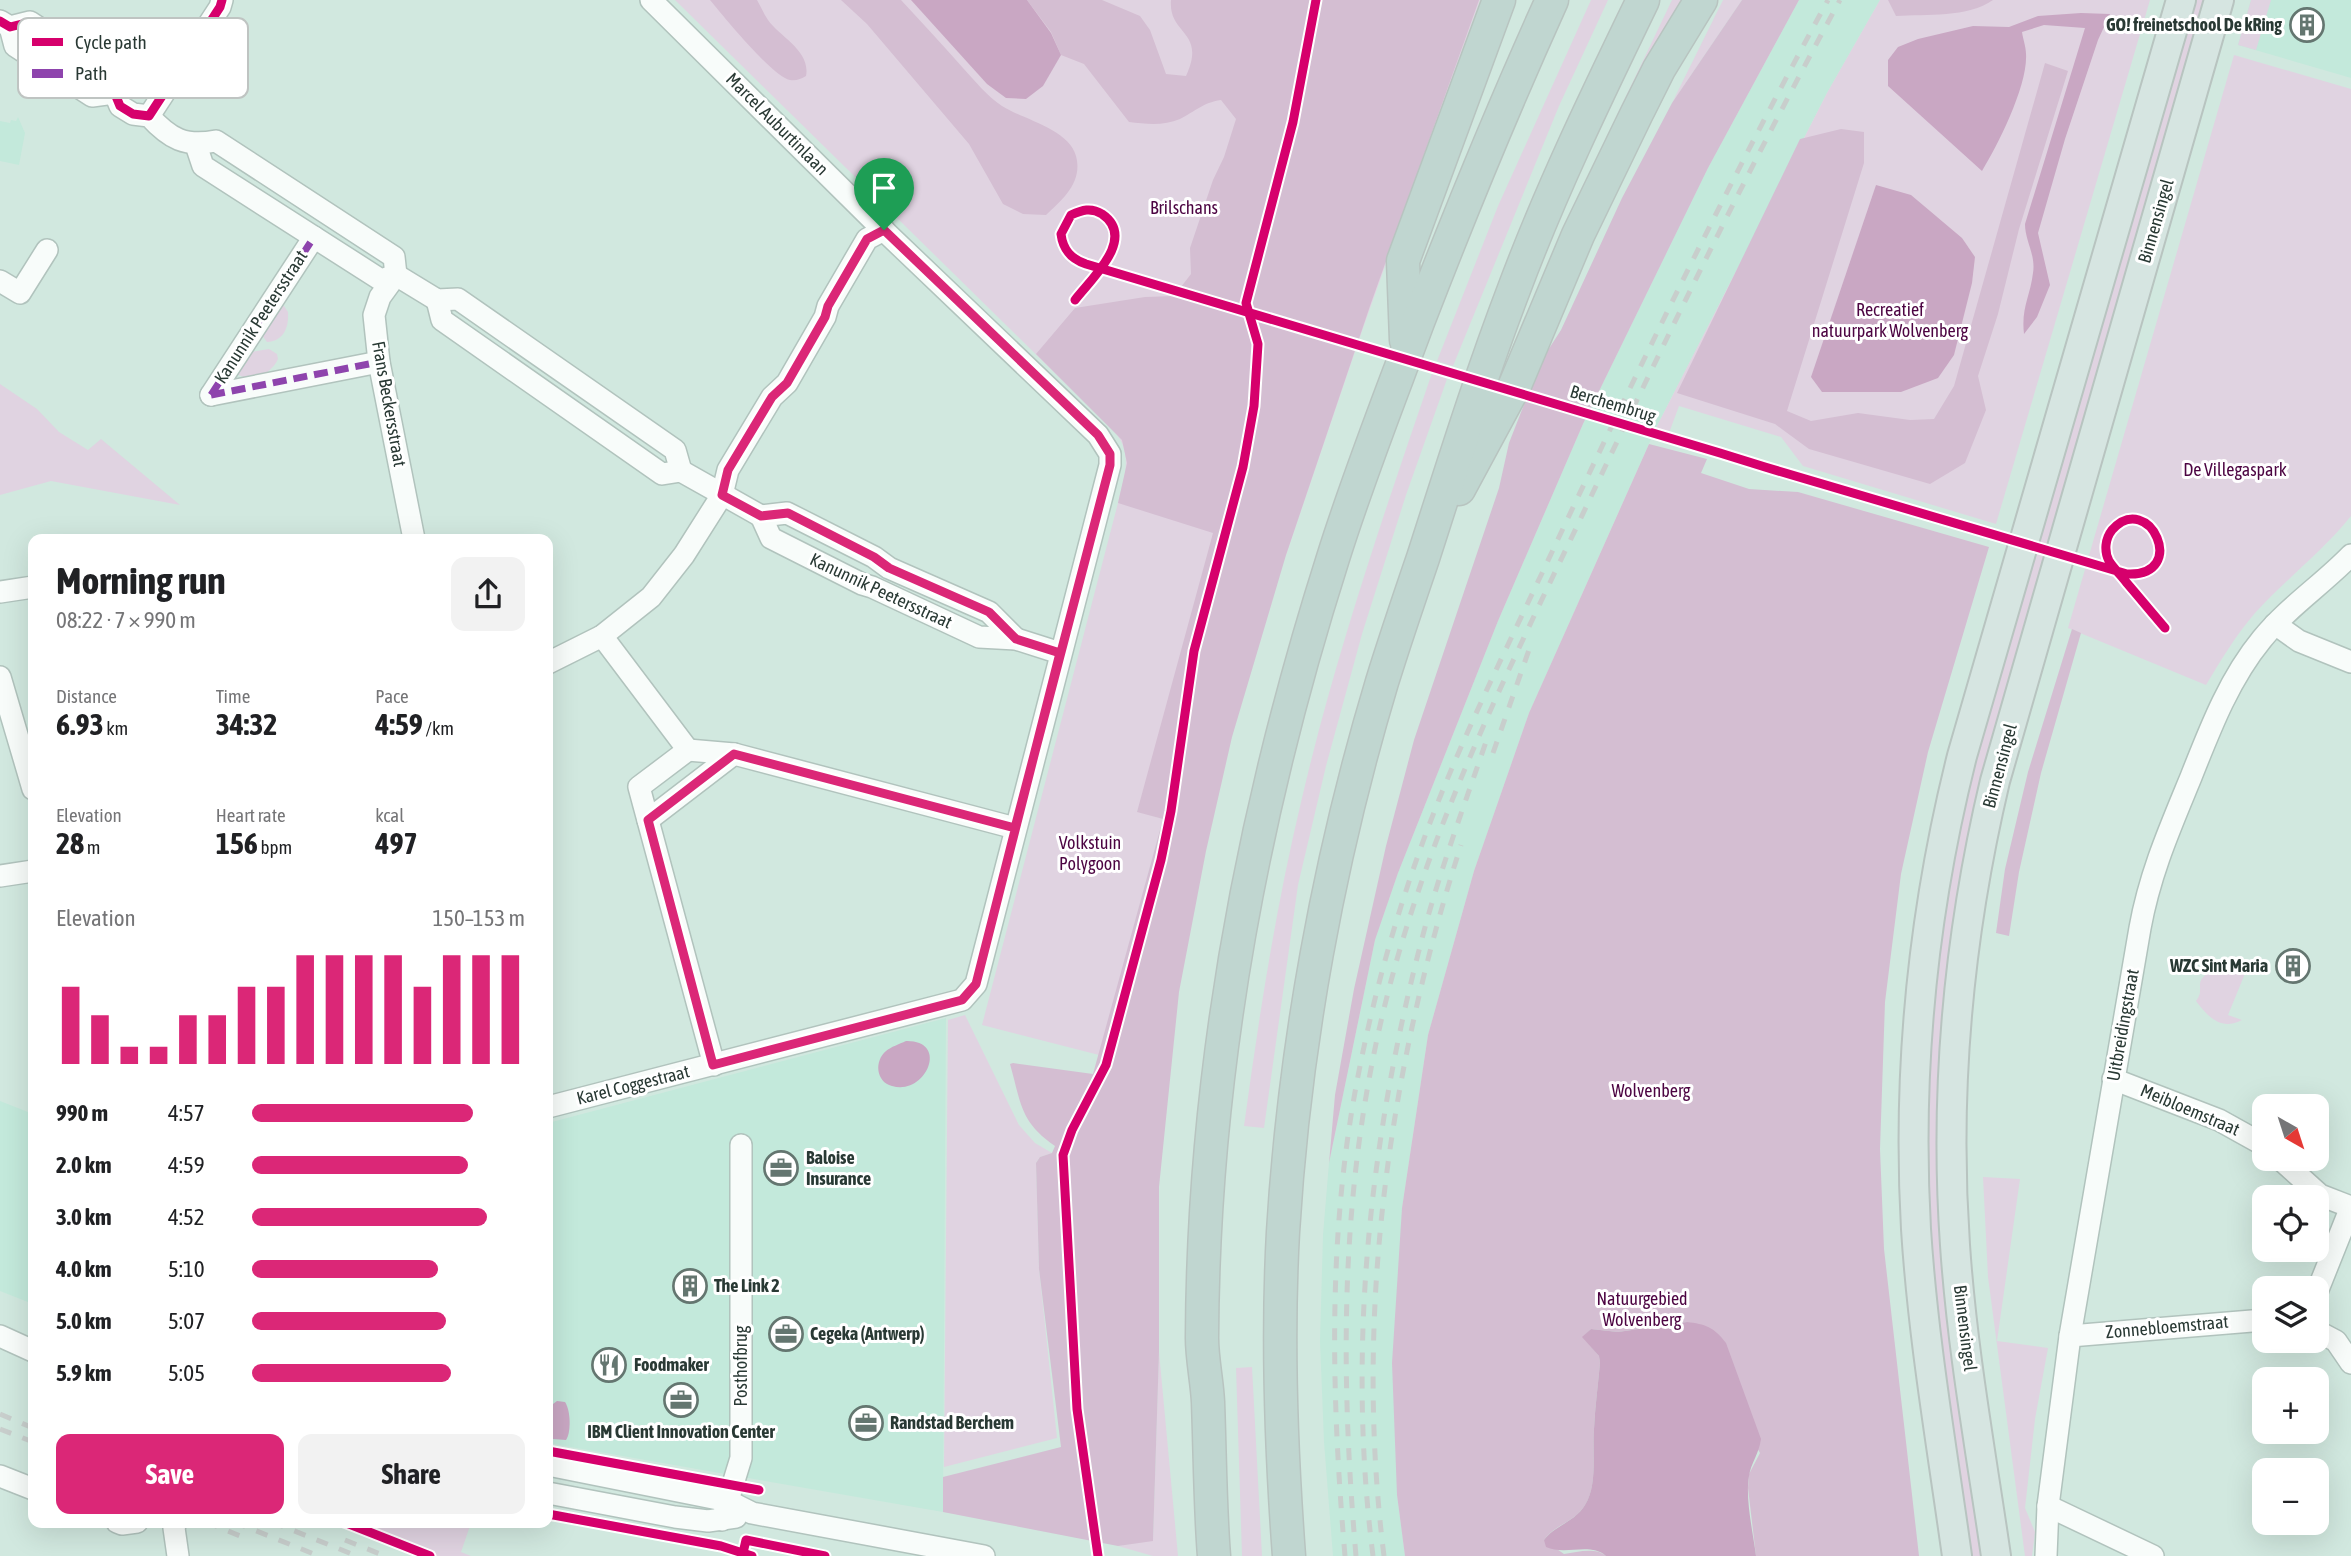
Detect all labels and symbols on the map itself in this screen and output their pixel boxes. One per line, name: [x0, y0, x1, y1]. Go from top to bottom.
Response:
building icon: GO! freinetschool De kRing: [2288, 6, 2326, 44]
place label: GO! freinetschool De kRing: [2106, 14, 2282, 35]
legend: [18, 18, 248, 98]
text: Cycle path: [75, 31, 147, 53]
text: Path: [75, 62, 107, 84]
street label: Marcel Auburtinlaan: [722, 68, 833, 179]
pin: [854, 158, 914, 230]
street label: Binnensingel: [2133, 176, 2178, 265]
park label: Brilschans: [1150, 197, 1218, 218]
street label: Kanunnik Peetersstraat: [210, 246, 311, 387]
park label: Recreatief natuurpark Wolvenberg: [1812, 299, 1969, 341]
street label: Frans Beckersstraat: [368, 340, 411, 468]
street label: Berchembrug: [1568, 380, 1659, 427]
park label: De Villegaspark: [2183, 459, 2287, 480]
street label: Kanunnik Peetersstraat: [807, 548, 956, 633]
street label: Binnensingel: [1978, 721, 2021, 810]
park label: Volkstuin Polygoon: [1059, 832, 1121, 874]
building icon: WZC Sint Maria: [2274, 947, 2312, 985]
place label: WZC Sint Maria: [2169, 955, 2268, 976]
street label: Uitbreidingstraat: [2102, 967, 2143, 1083]
street label: Karel Coggestraat: [574, 1060, 691, 1109]
street label: Meibloemstraat: [2138, 1079, 2243, 1140]
park label: Wolvenberg: [1612, 1080, 1691, 1101]
north arrow: [2252, 1094, 2329, 1171]
place label: Baloise Insurance: [806, 1147, 871, 1189]
office icon: Baloise Insurance: [762, 1149, 800, 1187]
building icon: The Link 2: [671, 1267, 709, 1305]
place label: The Link 2: [714, 1275, 780, 1296]
street label: Binnensingel: [1950, 1284, 1981, 1372]
park label: Natuurgebied Wolvenberg: [1596, 1288, 1688, 1330]
street label: Zonnebloemstraat: [2105, 1311, 2229, 1342]
office icon: Cegeka (Antwerp): [767, 1315, 805, 1353]
place label: Cegeka (Antwerp): [810, 1323, 925, 1344]
street label: Posthofbrug: [730, 1325, 751, 1407]
restaurant icon: Foodmaker: [590, 1346, 628, 1384]
place label: Foodmaker: [634, 1354, 709, 1375]
office icon: IBM Client Innovation Center: [662, 1381, 700, 1419]
office icon: Randstad Berchem: [847, 1404, 885, 1442]
place label: Randstad Berchem: [890, 1412, 1014, 1433]
place label: IBM Client Innovation Center: [587, 1421, 775, 1442]

